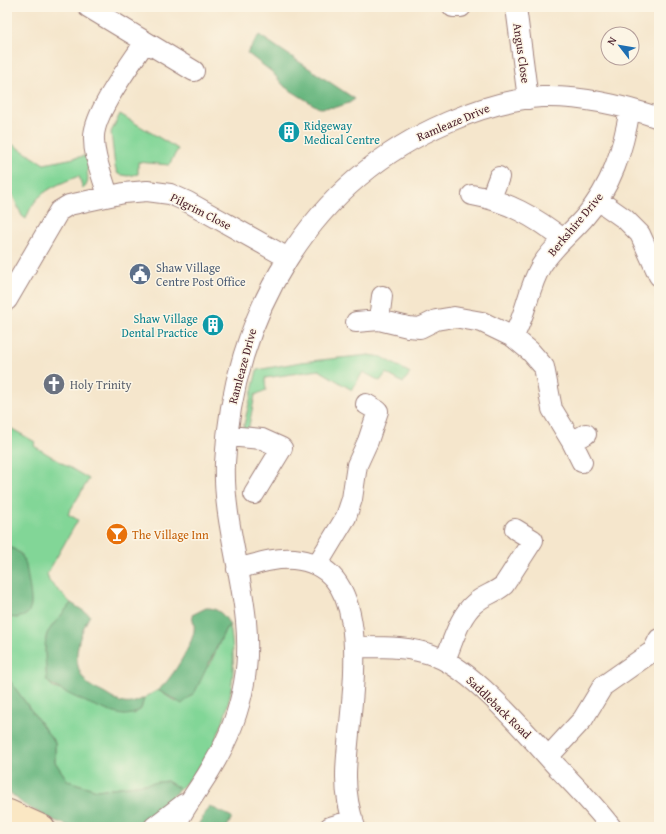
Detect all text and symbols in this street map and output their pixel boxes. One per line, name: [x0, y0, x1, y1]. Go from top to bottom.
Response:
street label: Angus Close: [509, 22, 535, 84]
north arrow: [600, 26, 640, 66]
text: N: [603, 33, 621, 48]
street label: Ramleaze Drive: [414, 99, 492, 145]
place label: Ridgeway Medical Centre: [304, 117, 380, 148]
building icon: Ridgeway Medical Centre: [276, 119, 302, 145]
street label: Pilgrim Close: [168, 188, 235, 234]
street label: Berkshire Drive: [543, 188, 607, 259]
place label: Shaw Village Centre Post Office: [156, 259, 246, 290]
public building icon: Shaw Village Centre Post Office: [127, 261, 153, 287]
place label: Shaw Village Dental Practice: [122, 310, 198, 341]
building icon: Shaw Village Dental Practice: [200, 312, 226, 338]
street label: Ramleaze Drive: [224, 326, 260, 406]
church icon: Holy Trinity: [41, 371, 67, 397]
place label: Holy Trinity: [70, 376, 131, 393]
bar icon: The Village Inn: [104, 521, 130, 547]
place label: The Village Inn: [132, 526, 209, 543]
street label: Saddleback Road: [463, 672, 536, 743]

